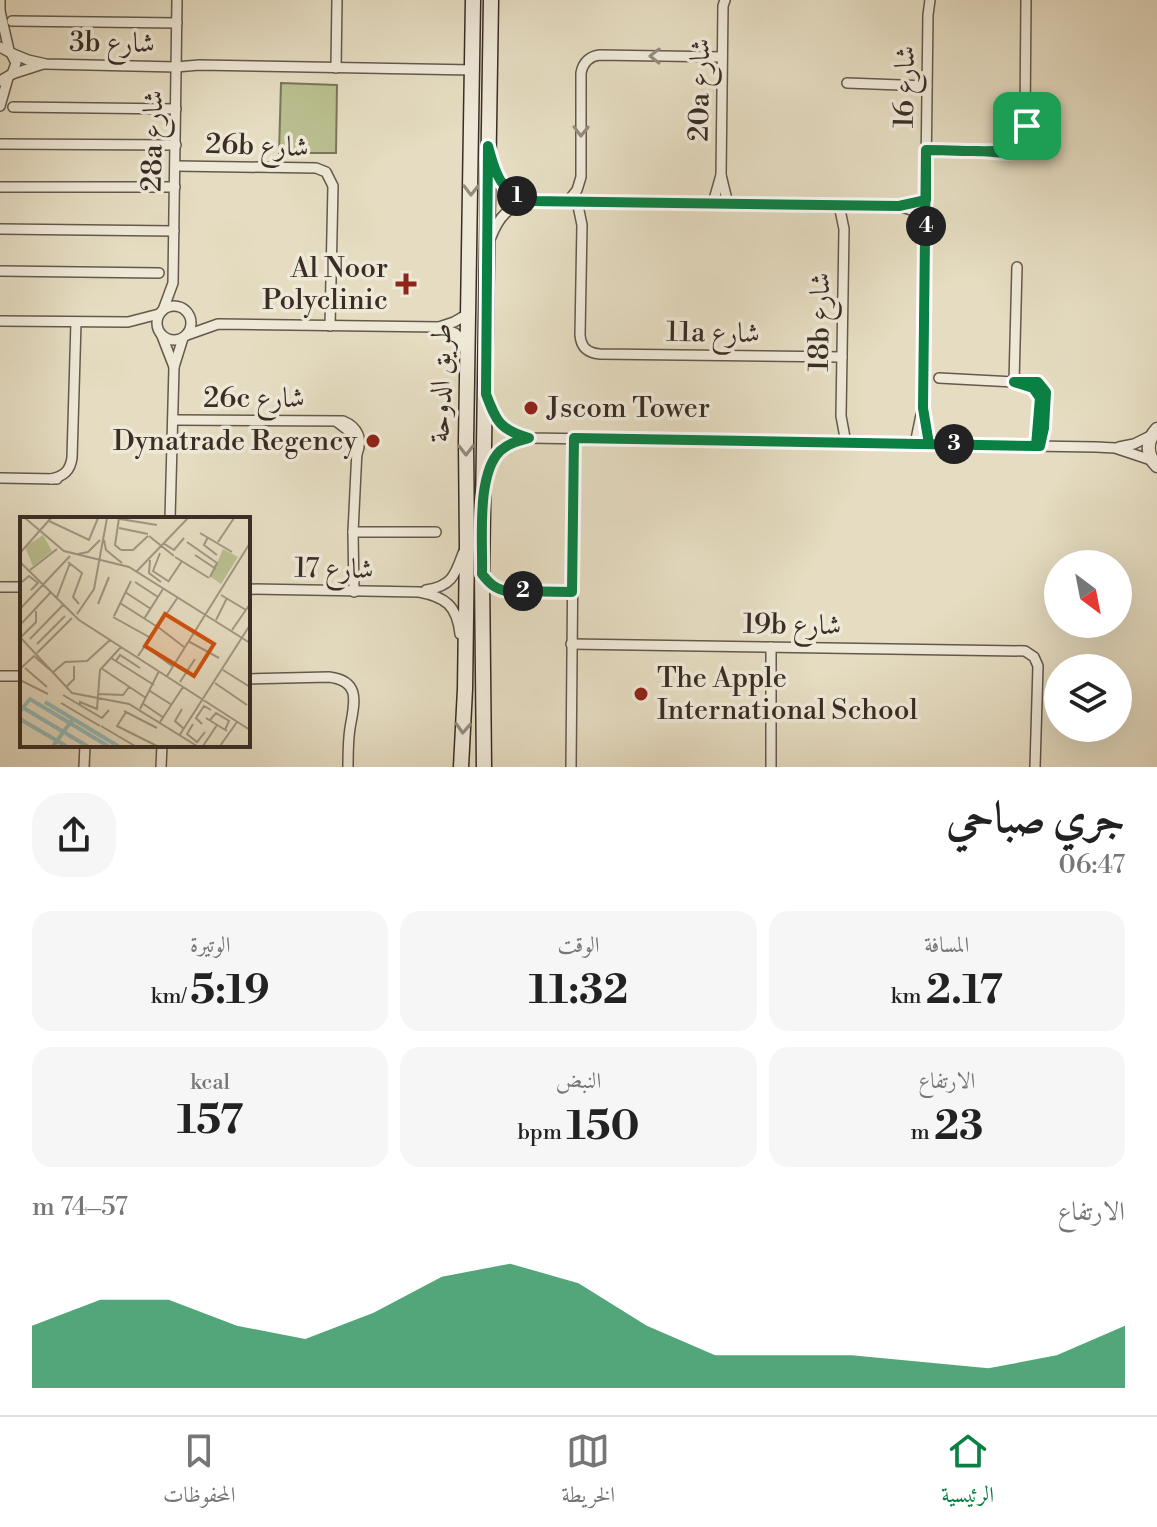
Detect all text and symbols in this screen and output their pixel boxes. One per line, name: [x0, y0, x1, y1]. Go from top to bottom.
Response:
street label: 3b شارع: [69, 25, 155, 66]
street label: 20a شارع: [682, 38, 723, 142]
street label: شارع 16: [887, 45, 928, 129]
one-way arrow: [648, 47, 661, 65]
street label: 28a شارع: [135, 90, 176, 192]
pin: [993, 92, 1061, 160]
icon: arrive: [1005, 104, 1049, 148]
one-way arrow: [572, 125, 589, 138]
street label: 26b شارع: [205, 127, 309, 170]
pin: 1: [497, 176, 537, 216]
text: 1: [512, 182, 522, 209]
one-way arrow: [462, 184, 480, 197]
pin: 4: [906, 206, 946, 246]
text: 4: [919, 212, 933, 239]
place label: Al Noor Polyclinic: [262, 251, 388, 318]
street label: 18b شارع: [802, 272, 843, 372]
marker: Al Noor Polyclinic: [395, 273, 417, 295]
street label: 11a شارع: [666, 315, 760, 356]
street label: طريق الدوحة: [422, 323, 460, 443]
street label: 26c شارع: [203, 381, 305, 421]
place label: Jscom Tower: [546, 391, 710, 426]
marker: Jscom Tower: [522, 399, 540, 417]
place label: Dynatrade Regency: [113, 424, 357, 459]
pin: 3: [934, 424, 974, 464]
text: 3: [947, 430, 961, 457]
marker: Dynatrade Regency: [364, 432, 382, 450]
one-way arrow: [457, 444, 475, 457]
inset map: [20, 517, 250, 747]
north arrow: [1044, 550, 1132, 638]
map controls: [1044, 550, 1132, 742]
street label: شارع 17: [294, 551, 374, 592]
pin: 2: [503, 571, 543, 611]
text: 2: [516, 577, 530, 604]
street label: 19b شارع: [742, 607, 841, 648]
button: layers: [1044, 654, 1132, 742]
place label: The Apple International School: [657, 661, 918, 728]
marker: The Apple International School: [632, 685, 650, 703]
one-way arrow: [455, 722, 472, 735]
text: جري صباحي: [946, 791, 1125, 846]
button: share: [32, 793, 116, 877]
text: 06:47: [1059, 849, 1125, 881]
text: الوتيرة: [190, 932, 230, 959]
text: الوقت: [557, 932, 600, 959]
text: المسافة: [924, 932, 969, 959]
text: 5:19: [190, 966, 270, 1016]
text: 11:32: [529, 966, 628, 1016]
text: 2.17: [926, 966, 1003, 1016]
text: /km: [151, 983, 190, 1010]
text: km: [891, 983, 926, 1010]
text: النبض: [556, 1068, 601, 1095]
text: الارتفاع: [918, 1068, 975, 1095]
text: kcal: [190, 1069, 230, 1096]
text: 157: [177, 1096, 243, 1146]
text: 150: [567, 1102, 640, 1152]
text: 23: [934, 1102, 983, 1152]
text: bpm: [517, 1119, 567, 1146]
text: m: [910, 1119, 934, 1146]
text: 57–74 m: [32, 1191, 128, 1223]
text: الارتفاع: [1058, 1196, 1125, 1228]
tab: المحفوظات: [163, 1429, 236, 1516]
tab: الخريطة: [562, 1429, 615, 1516]
tab: الرئيسية: [941, 1429, 994, 1516]

